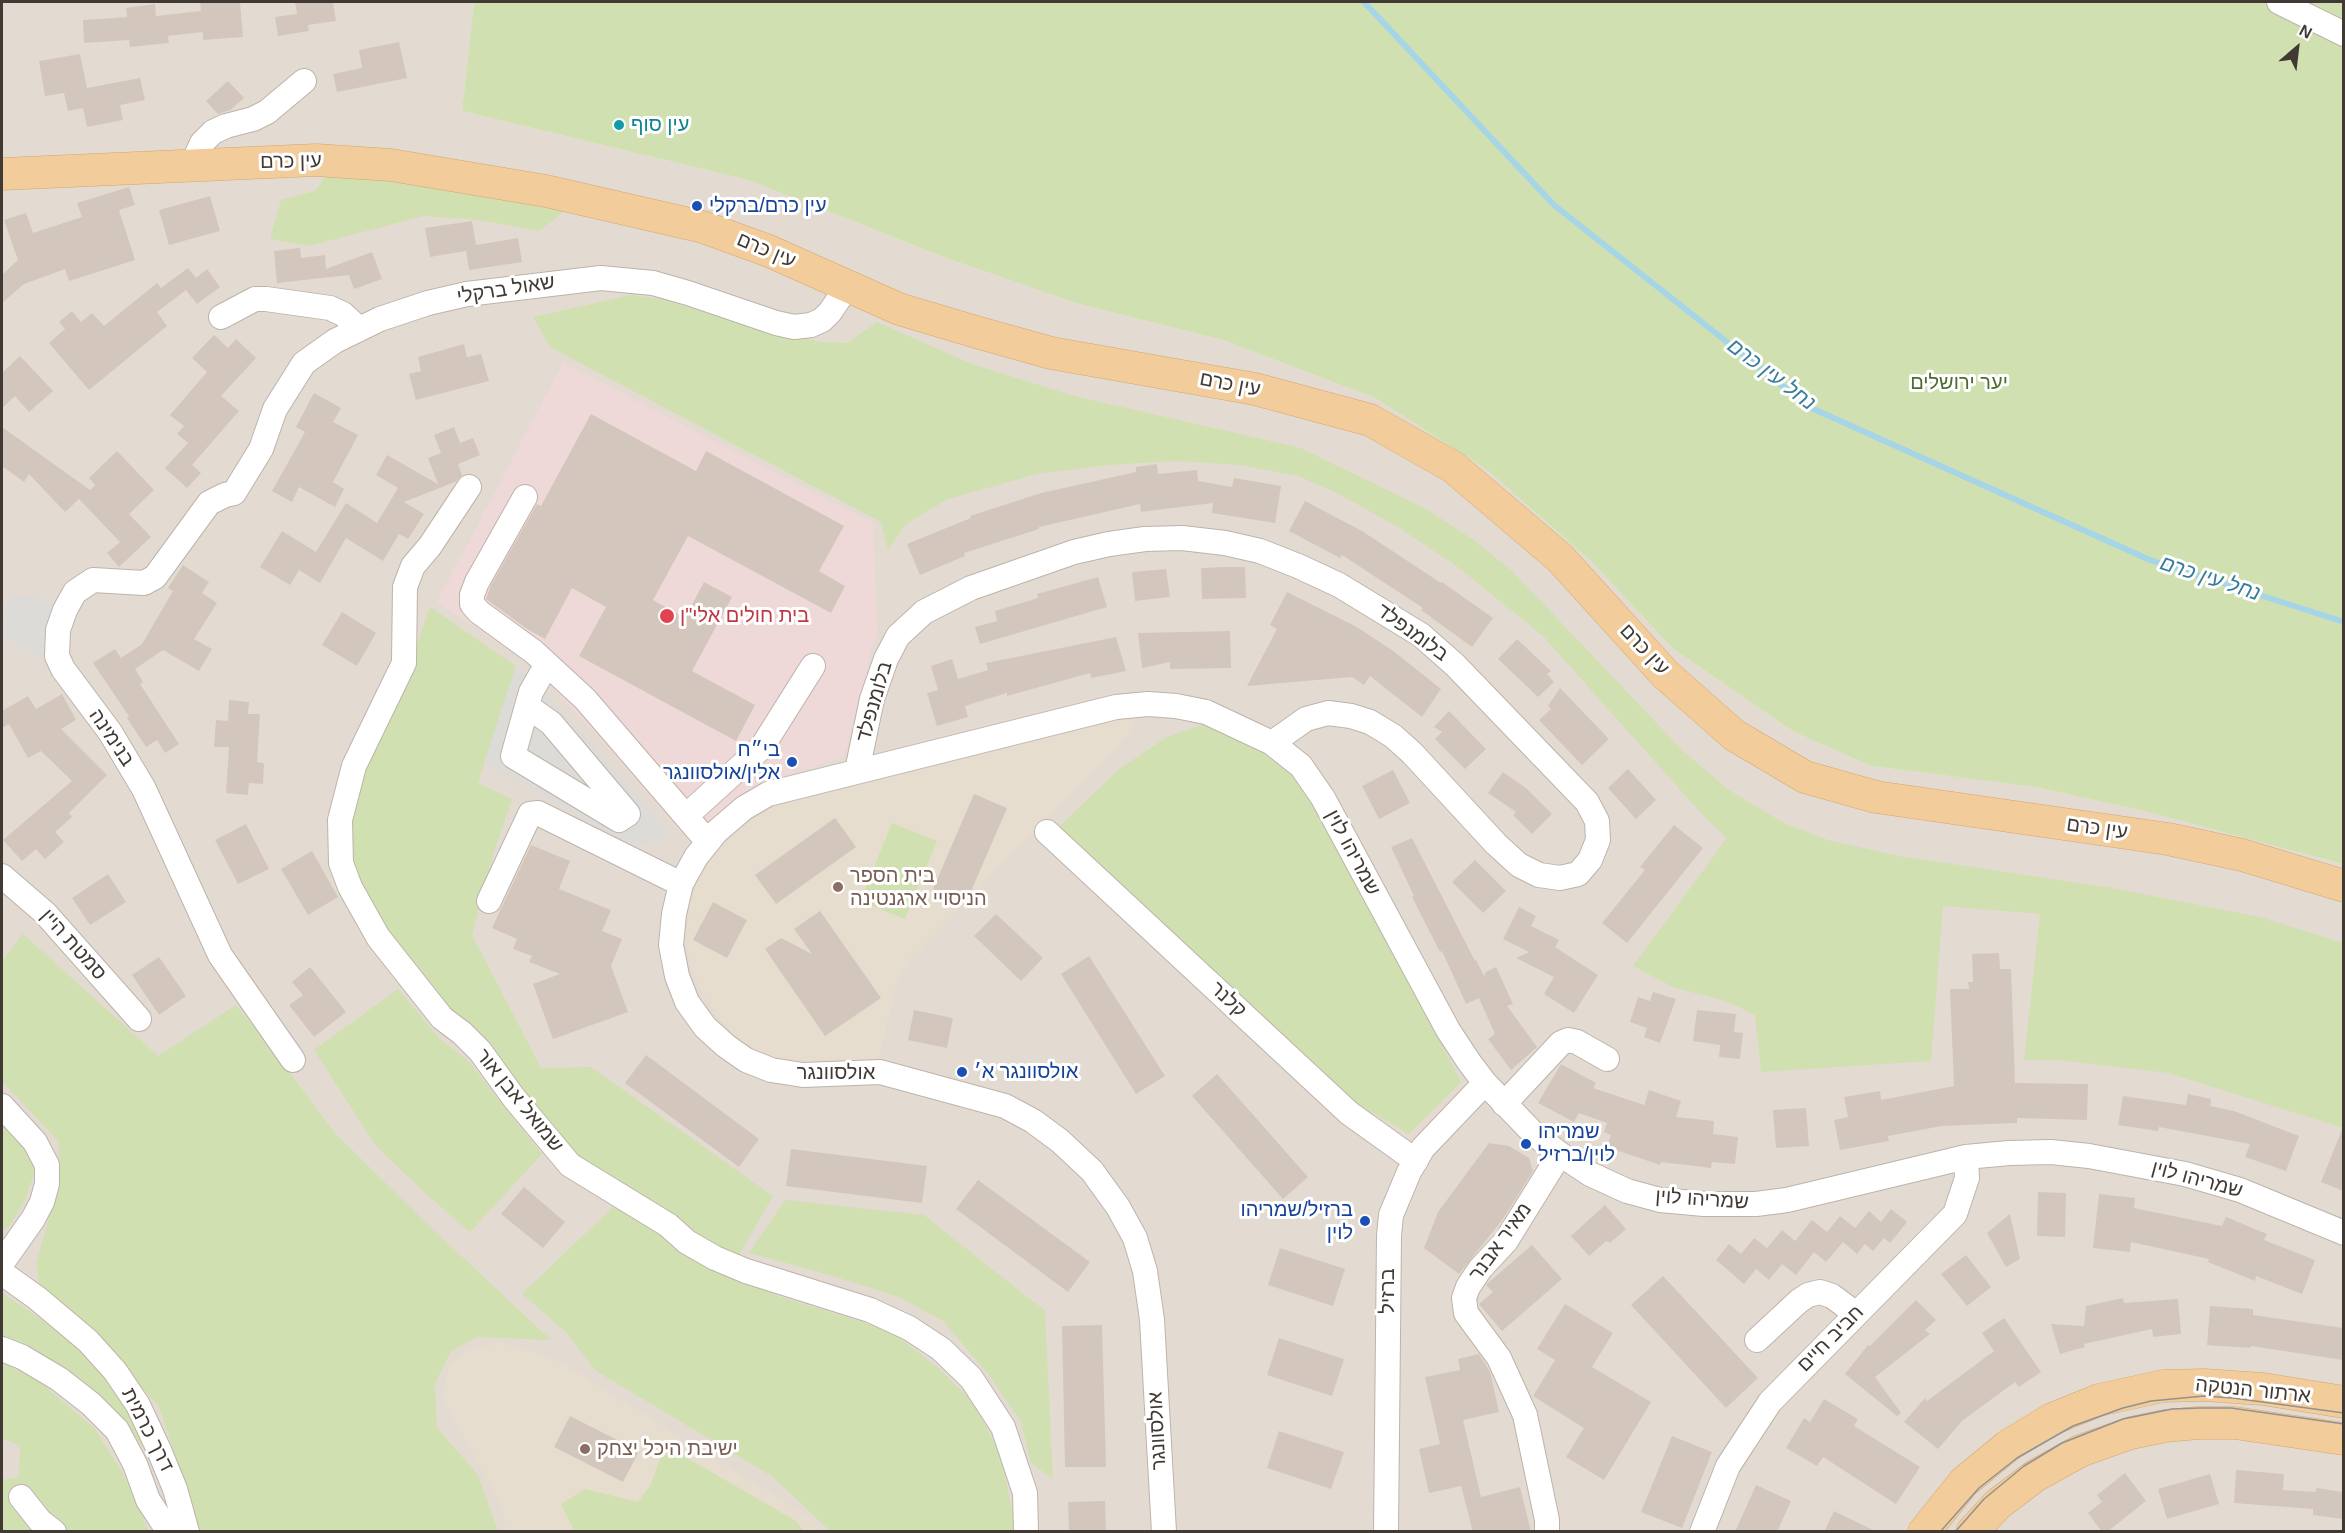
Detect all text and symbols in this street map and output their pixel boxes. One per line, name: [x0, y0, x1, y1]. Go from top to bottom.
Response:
north arrow: [2267, 18, 2327, 78]
text: N: [2297, 21, 2315, 42]
place label: עין סוף: [631, 113, 689, 137]
marker: עין סוף: [612, 118, 626, 132]
street label: עין כרם: [260, 149, 322, 175]
place label: עין כרם/ברקלי: [709, 194, 827, 218]
marker: עין כרם/ברקלי: [690, 199, 704, 213]
street label: עין כרם: [733, 228, 799, 274]
street label: שאול ברקלי: [455, 270, 557, 310]
water label: נחל עין כרם: [1722, 334, 1820, 416]
street label: עין כרם: [1197, 367, 1263, 403]
park label: יער ירושלים: [1910, 371, 2008, 395]
water label: נחל עין כרם: [2157, 551, 2263, 607]
street label: בלומנפלד: [1371, 599, 1453, 667]
place label: בית חולים אלי"ן: [680, 604, 809, 628]
marker: בית חולים אלי"ן: [658, 607, 676, 625]
street label: עין כרם: [1614, 619, 1674, 681]
street label: בלומנפלד: [852, 659, 898, 745]
street label: בנימינה: [83, 705, 139, 771]
place label: בי״ח אלין/אולסוונגר: [663, 738, 780, 785]
marker: בי״ח אלין/אולסוונגר: [785, 755, 799, 769]
street label: שמריהו לוין: [1319, 806, 1385, 900]
street label: עין כרם: [2065, 813, 2129, 845]
place label: בית הספר הניסויי ארגנטינה: [850, 864, 987, 911]
marker: בית הספר הניסויי ארגנטינה: [831, 880, 845, 894]
street label: סמטת היין: [35, 905, 111, 985]
street label: קלנר: [1205, 977, 1251, 1023]
street label: שמואל אבן אור: [470, 1045, 568, 1157]
place label: אולסוונגר א׳: [974, 1060, 1078, 1084]
street label: אולסוונגר: [797, 1061, 875, 1085]
marker: אולסוונגר א׳: [955, 1065, 969, 1079]
place label: שמריהו לוין/ברזיל: [1538, 1120, 1615, 1167]
marker: שמריהו לוין/ברזיל: [1519, 1137, 1533, 1151]
street label: שמריהו לוין: [2149, 1156, 2245, 1204]
street label: שמריהו לוין: [1655, 1185, 1749, 1215]
place label: ברזיל/שמריהו לוין: [1240, 1198, 1353, 1245]
street label: מאיר אבנר: [1465, 1198, 1537, 1286]
marker: ברזיל/שמריהו לוין: [1358, 1214, 1372, 1228]
street label: ברזיל: [1376, 1268, 1400, 1314]
street label: חביב חיים: [1793, 1301, 1869, 1377]
street label: ארתור הנטקה: [2194, 1373, 2312, 1409]
street label: דרך כרמית: [116, 1384, 178, 1476]
street label: אולסוונגר: [1144, 1391, 1172, 1471]
place label: ישיבת היכל יצחק: [597, 1437, 738, 1461]
marker: ישיבת היכל יצחק: [578, 1442, 592, 1456]

